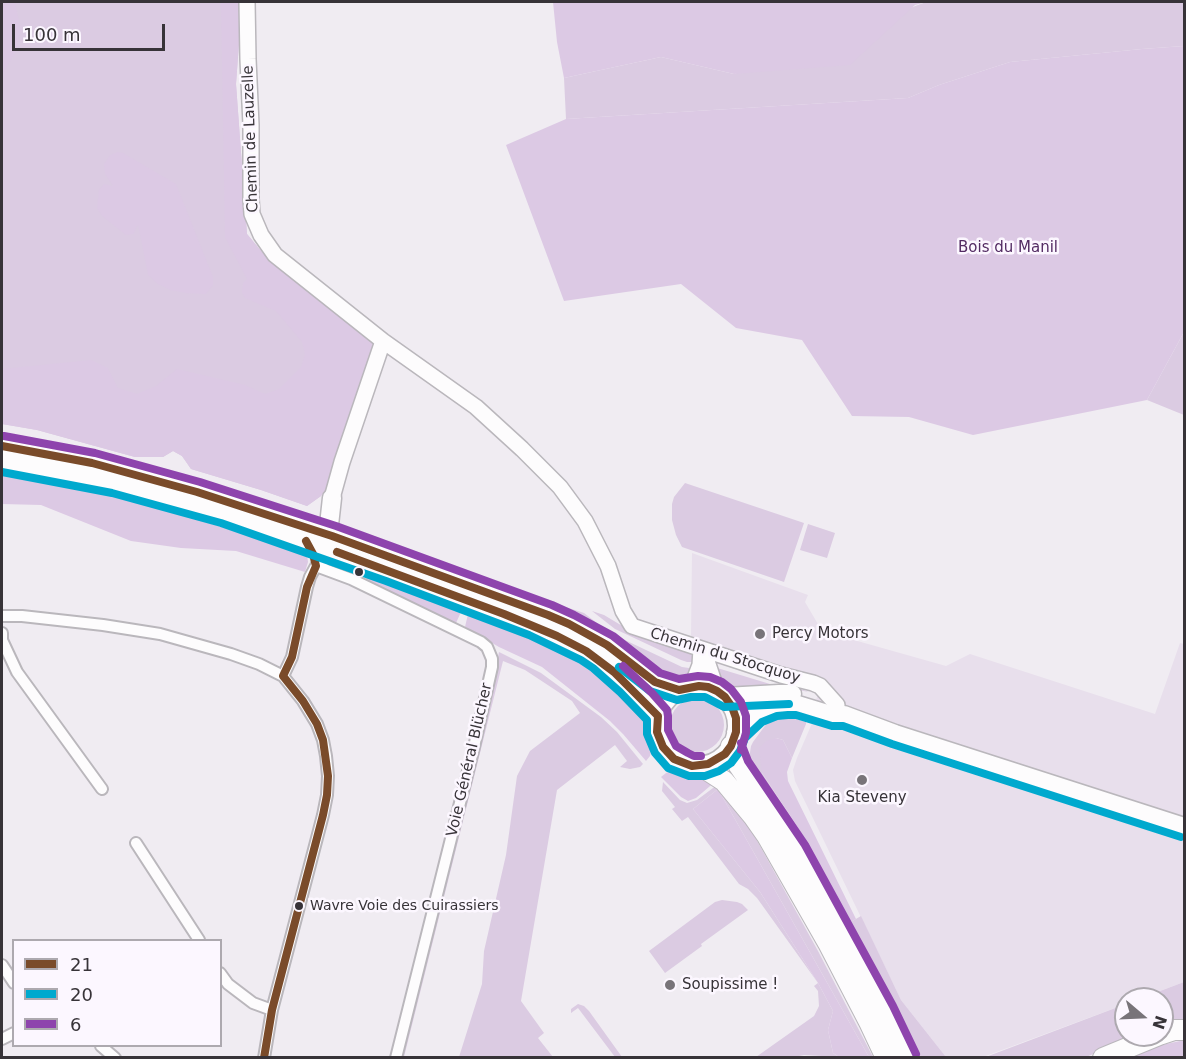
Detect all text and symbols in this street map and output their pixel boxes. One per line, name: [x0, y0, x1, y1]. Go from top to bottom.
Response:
scale bar: [15, 12, 168, 50]
text: 100 m: [23, 24, 81, 45]
street label: Chemin de Lauzelle: [239, 65, 263, 213]
park label: Bois du Manil: [958, 239, 1058, 257]
unlabelled marker: [353, 566, 365, 578]
street label: Chemin du Stocquoy: [648, 625, 802, 687]
place label: Percy Motors: [772, 625, 869, 643]
marker: Percy Motors: [753, 627, 767, 641]
street label: Voie Général Blücher: [444, 681, 496, 839]
marker: Kia Steveny: [855, 773, 869, 787]
place label: Kia Steveny: [817, 789, 907, 807]
place label: Wavre Voie des Cuirassiers: [310, 898, 499, 914]
marker: Wavre Voie des Cuirassiers: [293, 900, 305, 912]
legend: [12, 939, 222, 1047]
text: 21: [70, 954, 93, 975]
place label: Soupissime !: [682, 976, 778, 994]
marker: Soupissime !: [663, 978, 677, 992]
text: 20: [70, 984, 93, 1005]
north arrow: [1114, 987, 1174, 1047]
text: N: [1148, 1013, 1171, 1032]
text: 6: [70, 1014, 81, 1035]

